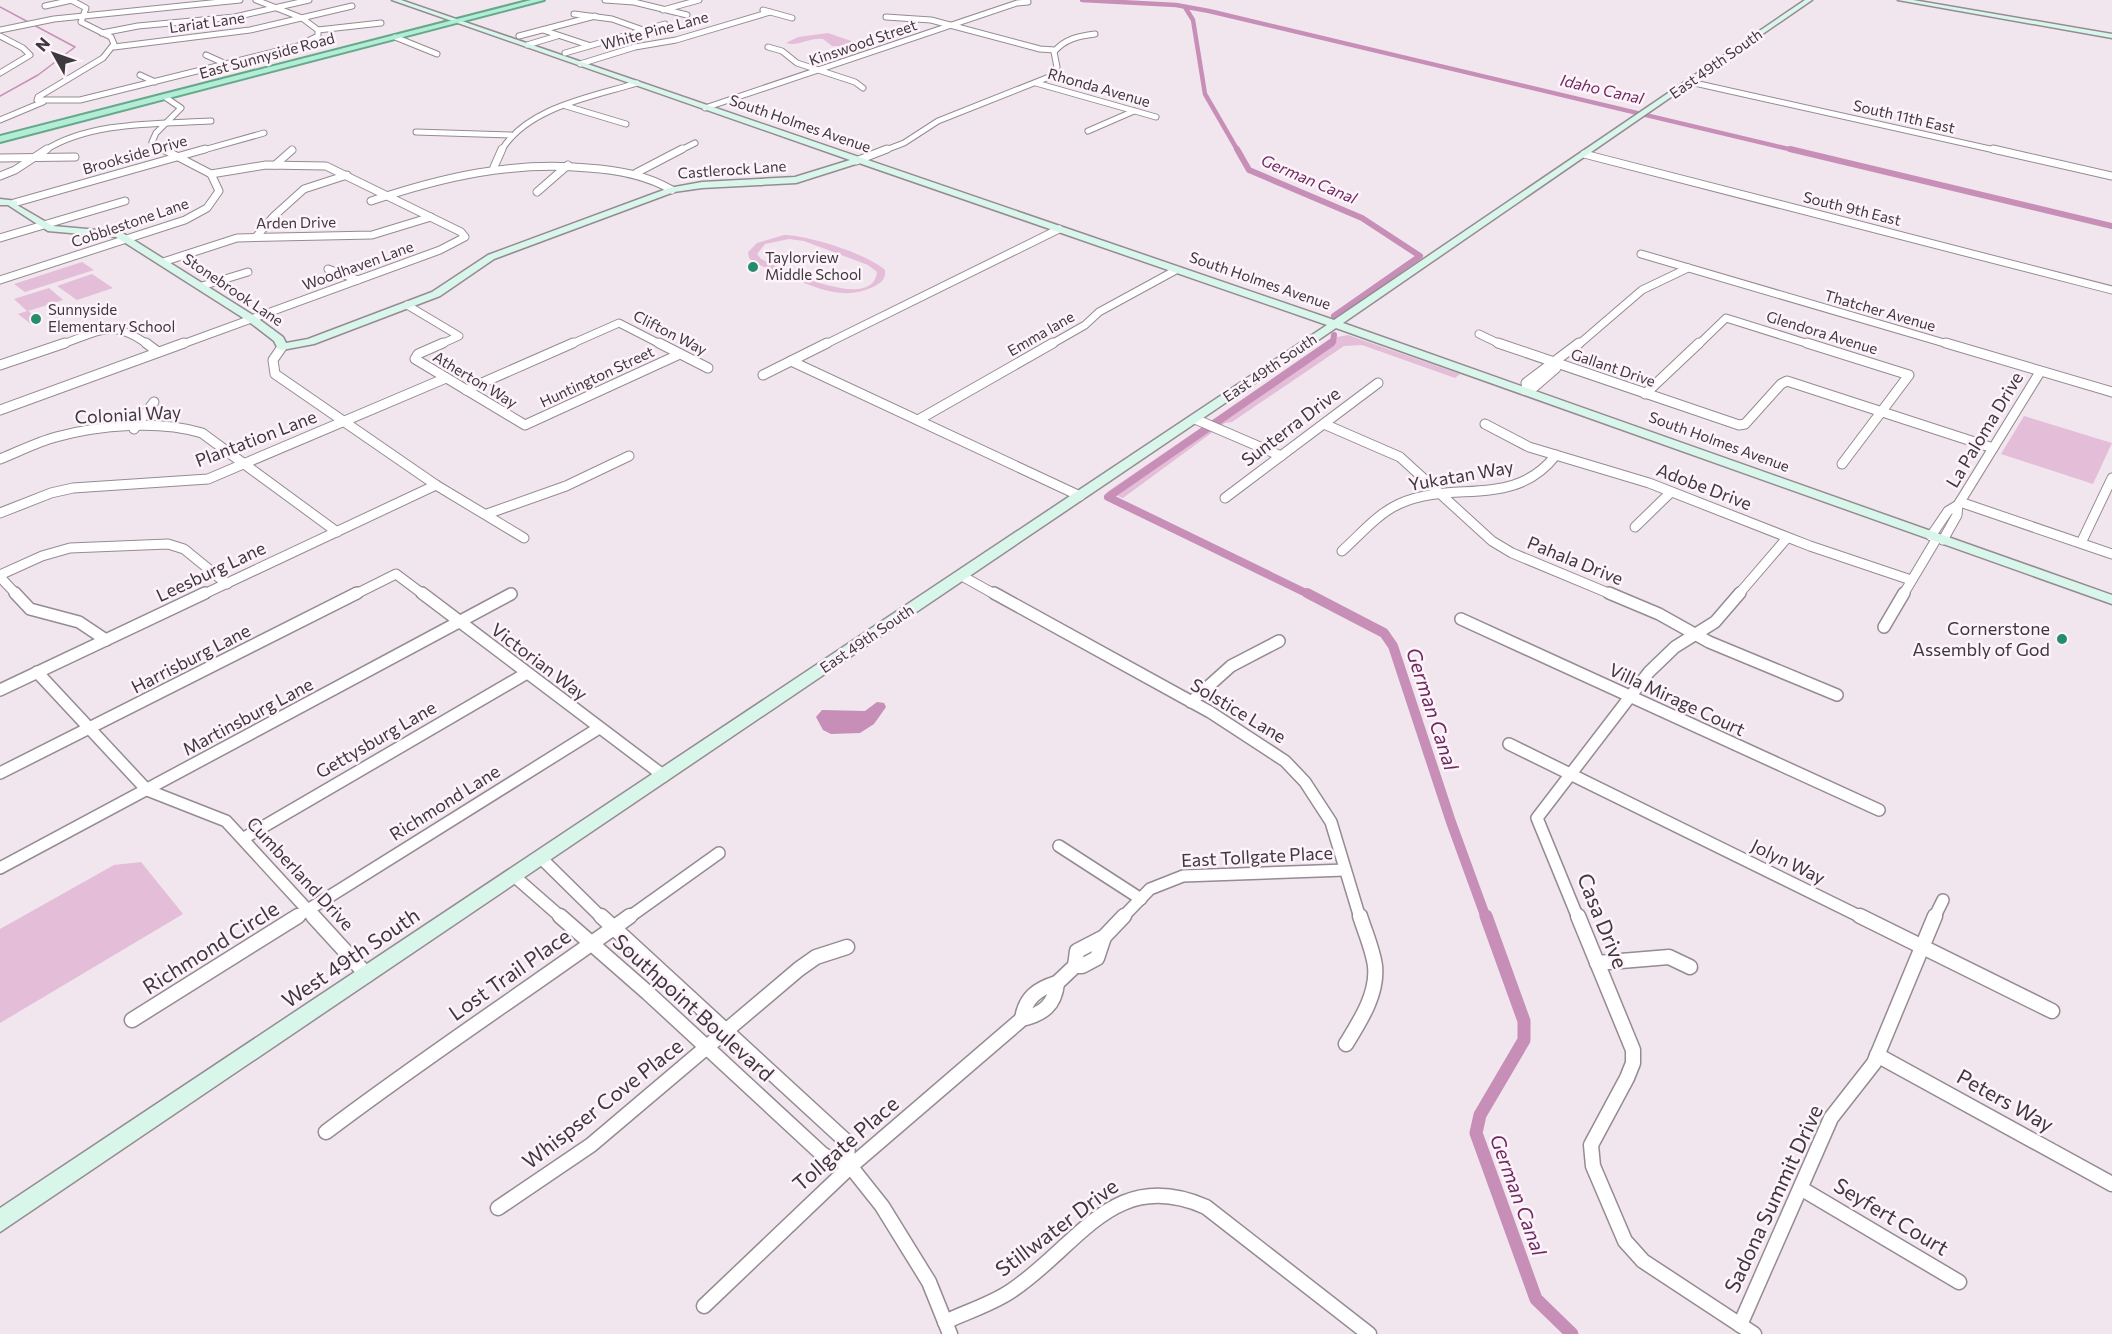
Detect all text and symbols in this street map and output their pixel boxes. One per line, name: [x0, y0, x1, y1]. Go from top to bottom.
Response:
street label: White Pine Lane: [599, 7, 710, 53]
street label: Lariat Lane: [168, 8, 246, 36]
street label: Kinswood Street: [806, 15, 919, 69]
north arrow: [24, 24, 84, 84]
street label: East 49th South: [1666, 24, 1765, 102]
street label: East Sunnyside Road: [197, 28, 336, 82]
text: N: [31, 33, 53, 55]
street label: Rhonda Avenue: [1046, 64, 1153, 110]
water label: Idaho Canal: [1559, 70, 1646, 108]
street label: South Holmes Avenue: [727, 90, 874, 156]
street label: South 11th East: [1852, 96, 1957, 136]
street label: Brookside Drive: [80, 131, 189, 178]
water label: German Canal: [1259, 150, 1361, 208]
street label: Castlerock Lane: [677, 156, 787, 182]
street label: South 9th East: [1801, 187, 1903, 229]
street label: Cobblestone Lane: [69, 194, 191, 251]
street label: Arden Drive: [256, 212, 336, 232]
street label: Woodhaven Lane: [300, 237, 416, 294]
street label: South Holmes Avenue: [1187, 247, 1334, 313]
place label: Taylorview Middle School: [765, 248, 862, 283]
street label: Stonebrook Lane: [180, 249, 287, 329]
marker: Taylorview Middle School: [746, 260, 760, 274]
street label: Thatcher Avenue: [1823, 286, 1938, 335]
place label: Sunnyside Elementary School: [48, 300, 175, 335]
street label: Clifton Way: [631, 306, 711, 358]
street label: Emma lane: [1004, 307, 1077, 359]
street label: Glendora Avenue: [1764, 307, 1880, 358]
marker: Sunnyside Elementary School: [29, 312, 43, 326]
street label: East 49th South: [1219, 329, 1320, 405]
street label: Huntington Street: [537, 342, 656, 410]
street label: Gallant Drive: [1569, 344, 1658, 390]
street label: Atherton Way: [430, 347, 521, 411]
street label: La Paloma Drive: [1941, 368, 2027, 491]
street label: Sunterra Drive: [1237, 382, 1344, 471]
street label: Colonial Way: [74, 400, 182, 428]
street label: Plantation Lane: [192, 405, 320, 471]
street label: South Holmes Avenue: [1646, 407, 1792, 475]
street label: Yukatan Way: [1407, 455, 1515, 495]
street label: Adobe Drive: [1654, 458, 1755, 514]
street label: Pahala Drive: [1524, 531, 1626, 589]
street label: Leesburg Lane: [152, 536, 269, 606]
street label: East 49th South: [816, 600, 917, 676]
place label: Cornerstone Assembly of God: [1913, 617, 2050, 660]
street label: Victorian Way: [487, 618, 592, 705]
street label: Harrisburg Lane: [127, 619, 254, 698]
marker: Cornerstone Assembly of God: [2055, 632, 2069, 646]
water label: German Canal: [1402, 644, 1464, 774]
street label: Villa Mirage Court: [1606, 658, 1749, 740]
street label: Martinsburg Lane: [178, 672, 317, 760]
street label: Solstice Lane: [1187, 673, 1290, 747]
street label: Gettysburg Lane: [311, 696, 440, 783]
street label: Richmond Lane: [385, 759, 504, 845]
street label: Cumberland Drive: [243, 812, 359, 935]
street label: Jolyn Way: [1748, 834, 1829, 888]
street label: East Tollgate Place: [1180, 841, 1333, 871]
street label: Casa Drive: [1573, 869, 1634, 972]
street label: Richmond Circle: [138, 895, 283, 999]
street label: West 49th South: [277, 902, 424, 1012]
street label: Lost Trail Place: [443, 922, 575, 1025]
street label: Southpoint Boulevard: [608, 928, 780, 1086]
street label: Whispser Cove Place: [517, 1032, 687, 1173]
street label: Peters Way: [1953, 1063, 2059, 1137]
street label: Tollgate Place: [787, 1090, 903, 1196]
street label: Sadona Summit Drive: [1718, 1100, 1827, 1296]
water label: German Canal: [1486, 1131, 1552, 1260]
street label: Seyfert Court: [1830, 1172, 1954, 1260]
street label: Stillwater Drive: [990, 1173, 1122, 1281]

